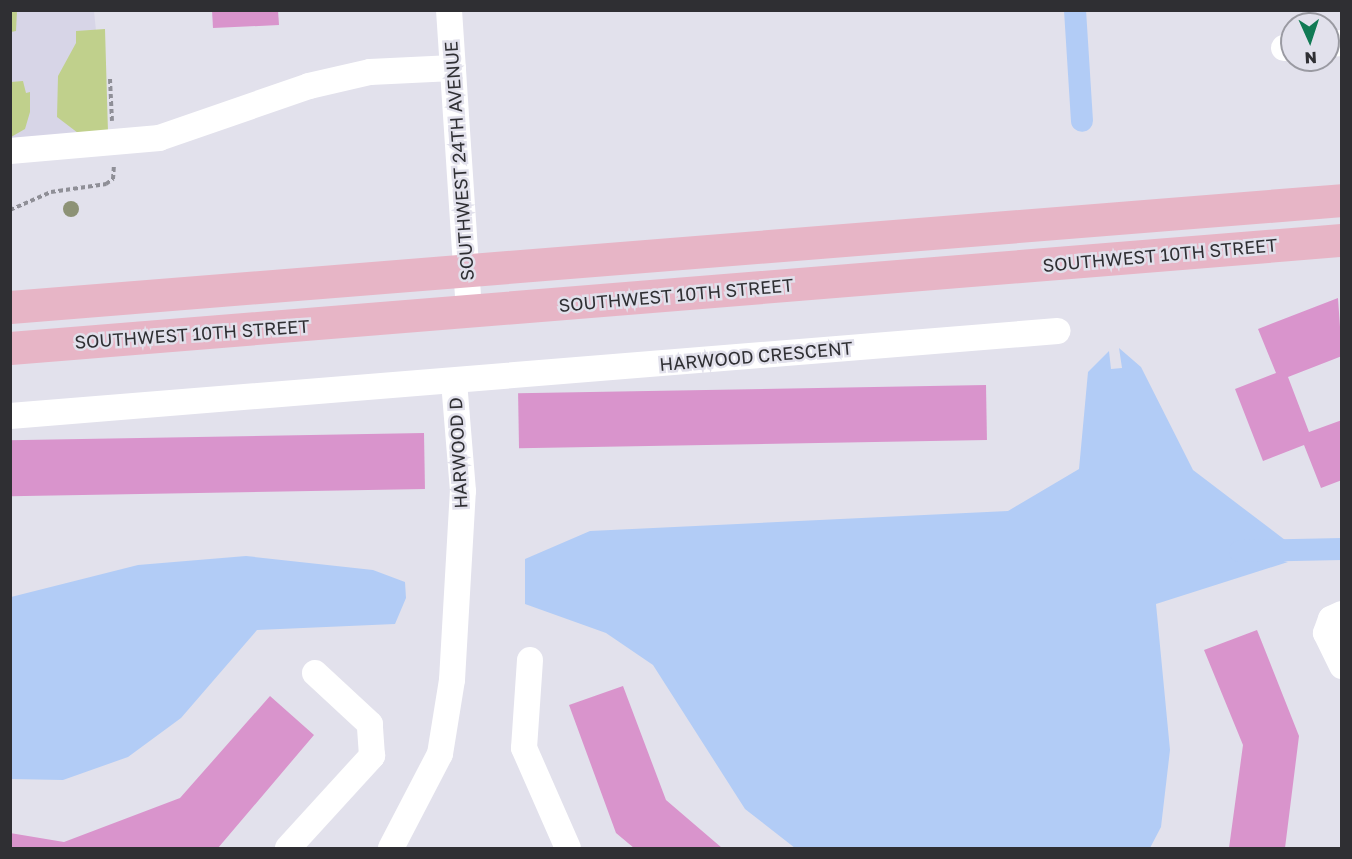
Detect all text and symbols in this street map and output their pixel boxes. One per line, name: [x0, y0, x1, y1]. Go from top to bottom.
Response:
north arrow: [1280, 12, 1340, 72]
street label: SOUTHWEST 24TH AVENUE: [440, 40, 478, 282]
text: N: [1304, 48, 1317, 68]
street label: SOUTHWEST 10TH STREET: [1042, 234, 1278, 276]
street label: SOUTHWEST 10TH STREET: [558, 274, 794, 316]
street label: SOUTHWEST 10TH STREET: [74, 315, 310, 353]
street label: HARWOOD CRESCENT: [658, 337, 854, 375]
street label: HARWOOD D: [444, 397, 472, 509]

